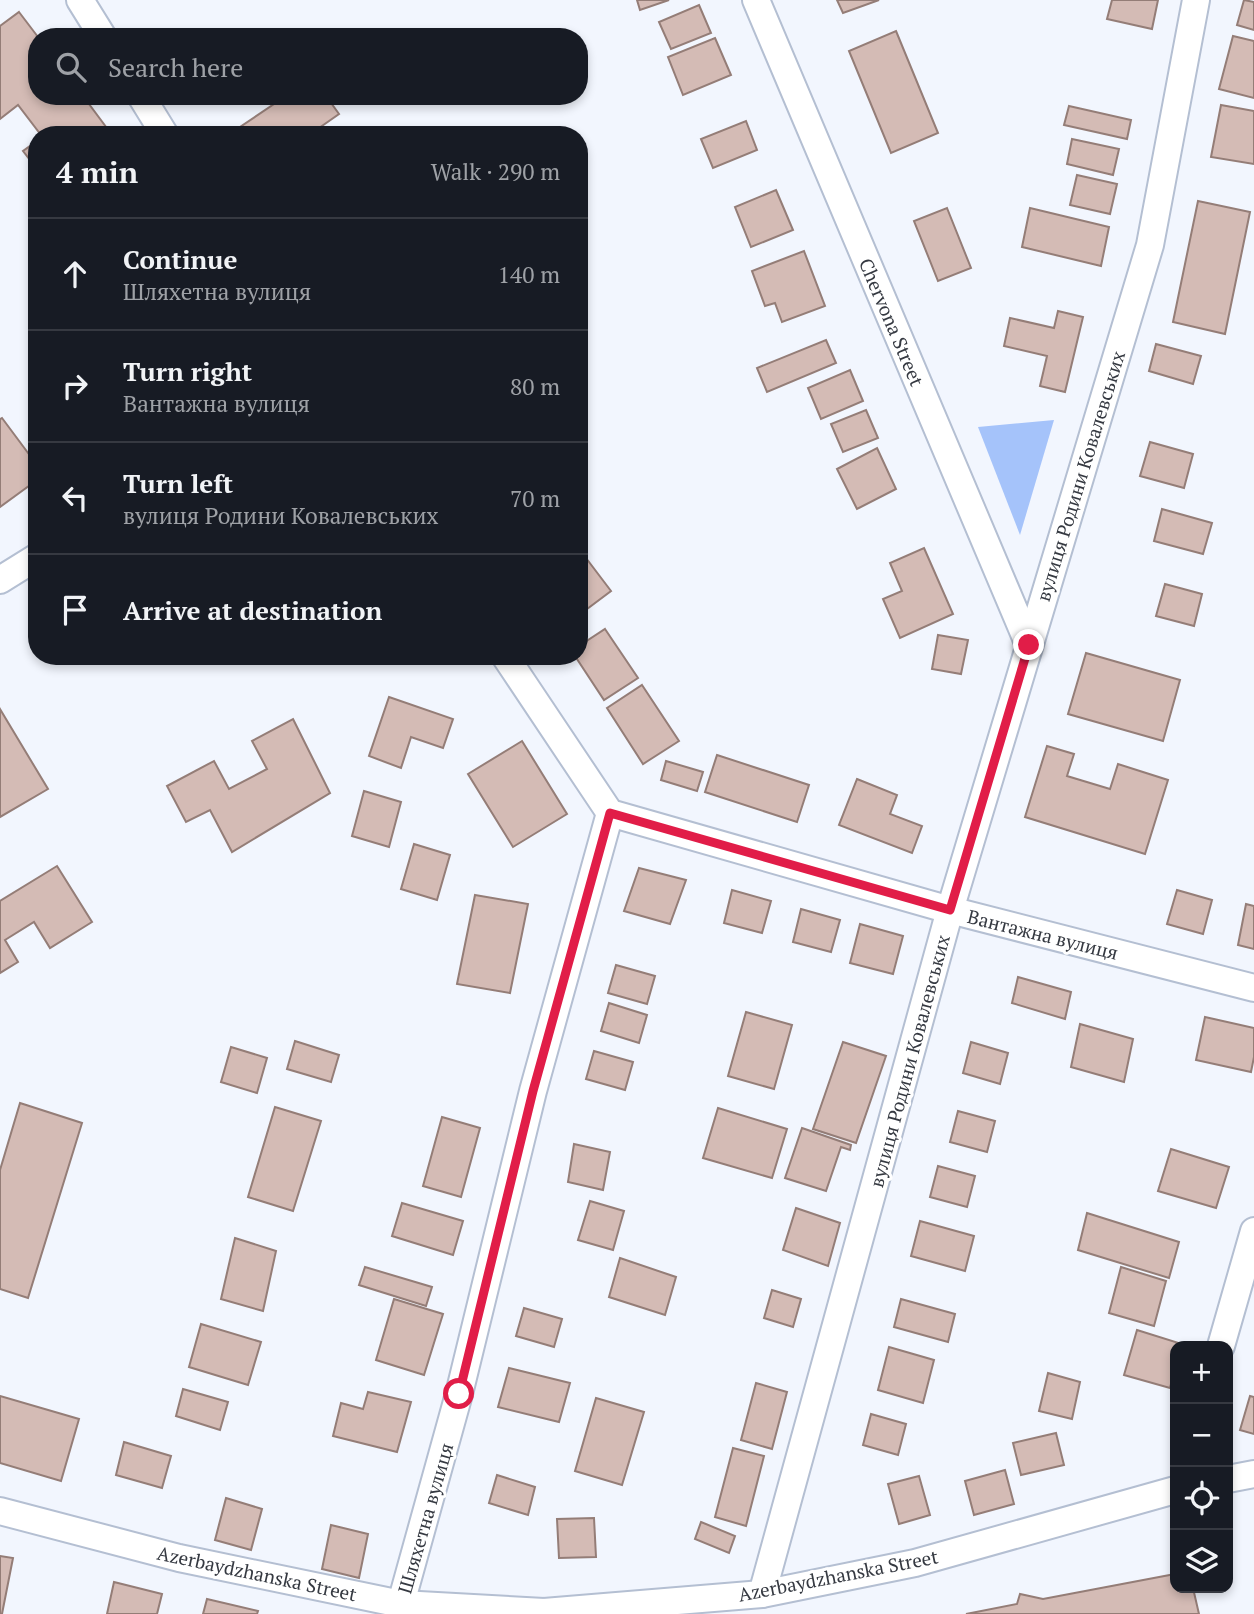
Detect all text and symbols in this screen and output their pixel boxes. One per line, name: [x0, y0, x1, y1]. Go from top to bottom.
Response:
search box: [28, 28, 588, 105]
icon: search: [52, 48, 90, 86]
text: Search here: [108, 50, 243, 84]
text: 4 min: [56, 152, 138, 192]
text: Walk · 290 m: [431, 156, 560, 187]
text: Continue: [123, 242, 237, 276]
street label: Chervona Street: [854, 254, 930, 390]
icon: ahead: [56, 255, 94, 293]
text: 140 m: [498, 259, 560, 290]
text: Шляхетна вулиця: [123, 276, 311, 307]
street label: вулиця Родини Ковалевських: [1030, 348, 1130, 604]
text: Turn right: [123, 354, 252, 388]
icon: right: [56, 367, 94, 405]
text: 80 m: [510, 371, 560, 402]
text: Вантажна вулиця: [123, 388, 310, 419]
text: Turn left: [123, 466, 233, 500]
icon: left: [56, 479, 94, 517]
text: 70 m: [510, 483, 560, 514]
text: вулиця Родини Ковалевських: [123, 500, 438, 531]
icon: arrive: [56, 591, 94, 629]
text: Arrive at destination: [123, 593, 382, 627]
route end: [1013, 629, 1044, 660]
street label: Вантажна вулиця: [965, 903, 1121, 965]
street label: вулиця Родини Ковалевських: [863, 932, 955, 1190]
map controls: [1170, 1341, 1233, 1593]
button: +: [1170, 1341, 1233, 1404]
route start: [443, 1378, 474, 1409]
button: −: [1170, 1404, 1233, 1467]
street label: Шляхетна вулиця: [392, 1440, 458, 1596]
button: locate: [1170, 1467, 1233, 1530]
button: layers: [1170, 1530, 1233, 1593]
street label: Azerbaydzhanska Street: [155, 1540, 359, 1606]
street label: Azerbaydzhanska Street: [736, 1543, 940, 1607]

